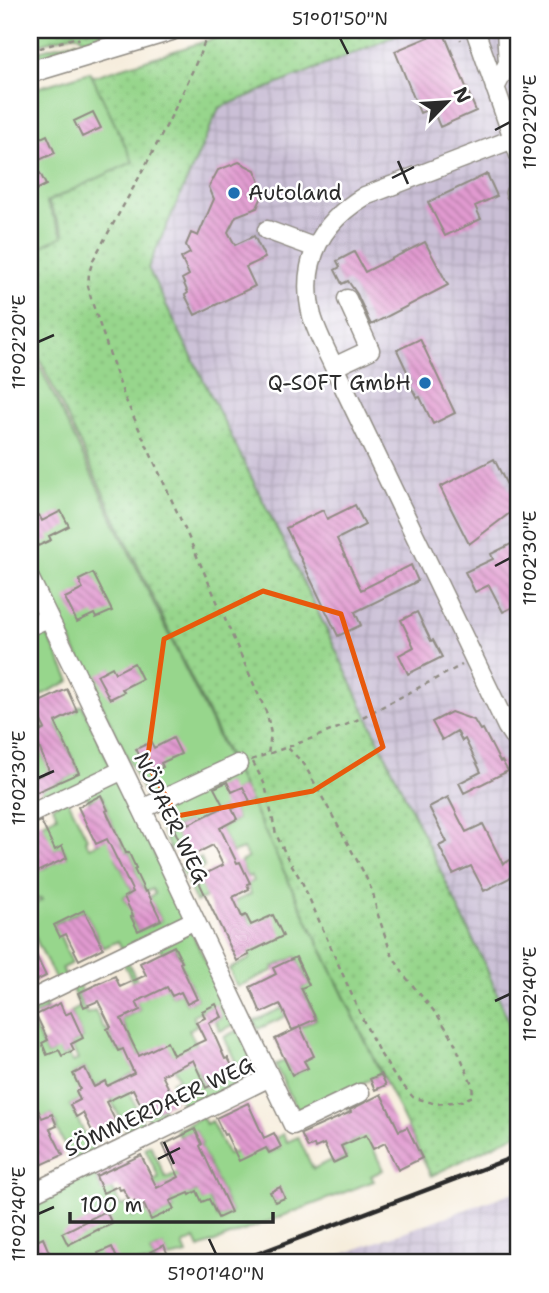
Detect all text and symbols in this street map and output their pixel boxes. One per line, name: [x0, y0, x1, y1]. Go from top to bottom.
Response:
text: 51°01'50"N: [292, 7, 388, 31]
north arrow: [412, 66, 482, 136]
text: 11°02'20"E: [518, 75, 542, 169]
text: N: [447, 83, 476, 107]
place label: Autoland: [248, 179, 342, 207]
marker: Autoland: [226, 185, 242, 201]
text: 11°02'20"E: [7, 295, 31, 389]
place label: Q-SOFT GmbH: [268, 369, 411, 397]
marker: Q-SOFT GmbH: [417, 375, 433, 391]
text: 11°02'30"E: [518, 510, 542, 606]
text: 11°02'30"E: [7, 730, 31, 826]
street label: NÖDAER WEG: [127, 748, 215, 889]
text: 11°02'40"E: [518, 946, 542, 1042]
street label: SÖMMERDAER WEG: [60, 1051, 259, 1163]
text: 11°02'40"E: [7, 1166, 31, 1262]
scale bar: [70, 1181, 273, 1225]
text: 100 m: [80, 1191, 143, 1219]
text: 51°01'40"N: [168, 1262, 264, 1286]

